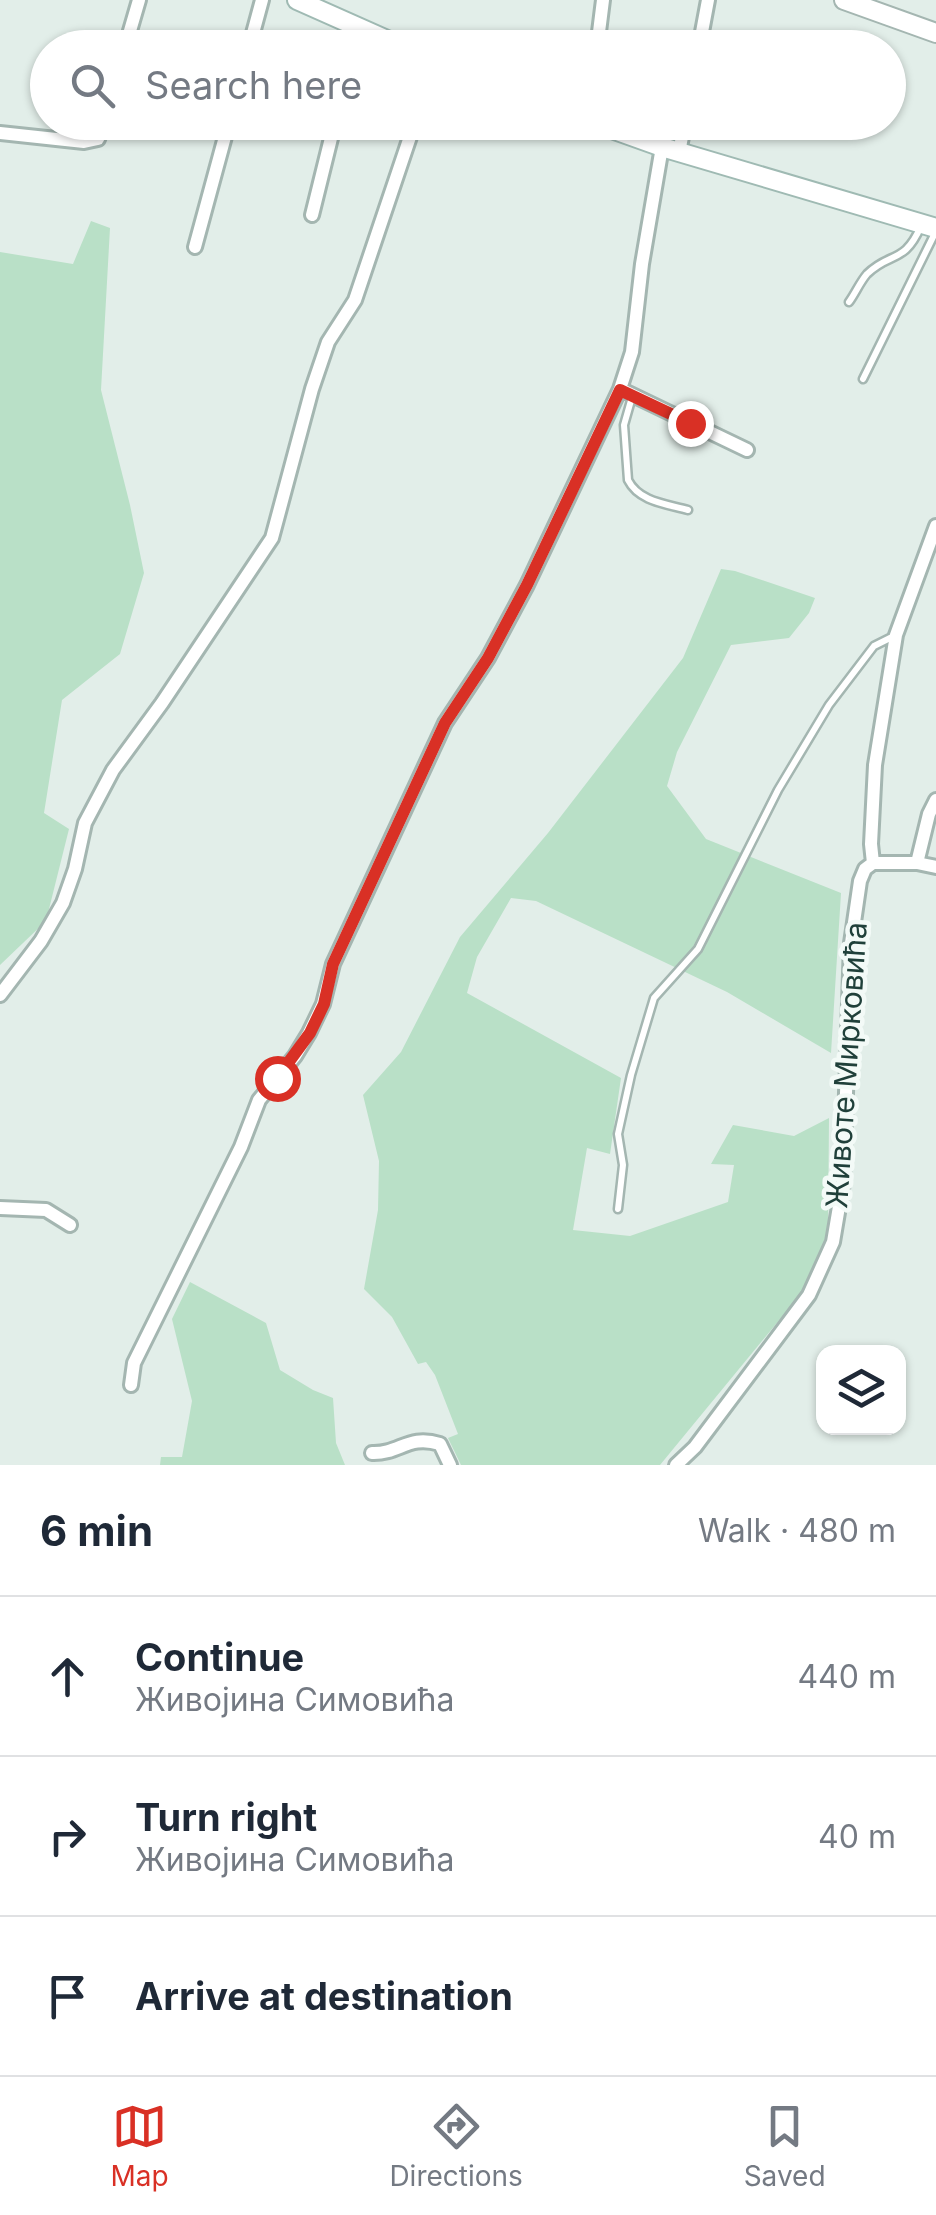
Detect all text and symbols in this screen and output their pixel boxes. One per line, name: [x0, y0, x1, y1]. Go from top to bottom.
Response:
search box: [30, 30, 906, 140]
icon: search: [65, 58, 120, 113]
text: Search here: [145, 62, 362, 108]
route end: [668, 401, 714, 447]
street label: Животе Мирковића: [818, 921, 874, 1209]
route start: [255, 1056, 301, 1102]
map controls: [816, 1345, 906, 1435]
button: layers: [816, 1345, 906, 1435]
text: 6 min: [40, 1505, 153, 1556]
text: Walk · 480 m: [698, 1511, 896, 1550]
text: Continue: [135, 1634, 304, 1680]
icon: ahead: [40, 1649, 95, 1704]
text: 440 m: [797, 1657, 896, 1696]
text: Живојина Симовића: [135, 1680, 454, 1719]
text: Turn right: [135, 1794, 317, 1840]
icon: right: [40, 1809, 95, 1864]
text: 40 m: [818, 1817, 896, 1856]
text: Живојина Симовића: [135, 1840, 454, 1879]
icon: arrive: [40, 1969, 95, 2024]
text: Arrive at destination: [135, 1973, 513, 2019]
tab: Map: [110, 2099, 169, 2193]
tab: Directions: [389, 2099, 523, 2193]
tab: Saved: [744, 2099, 826, 2193]

